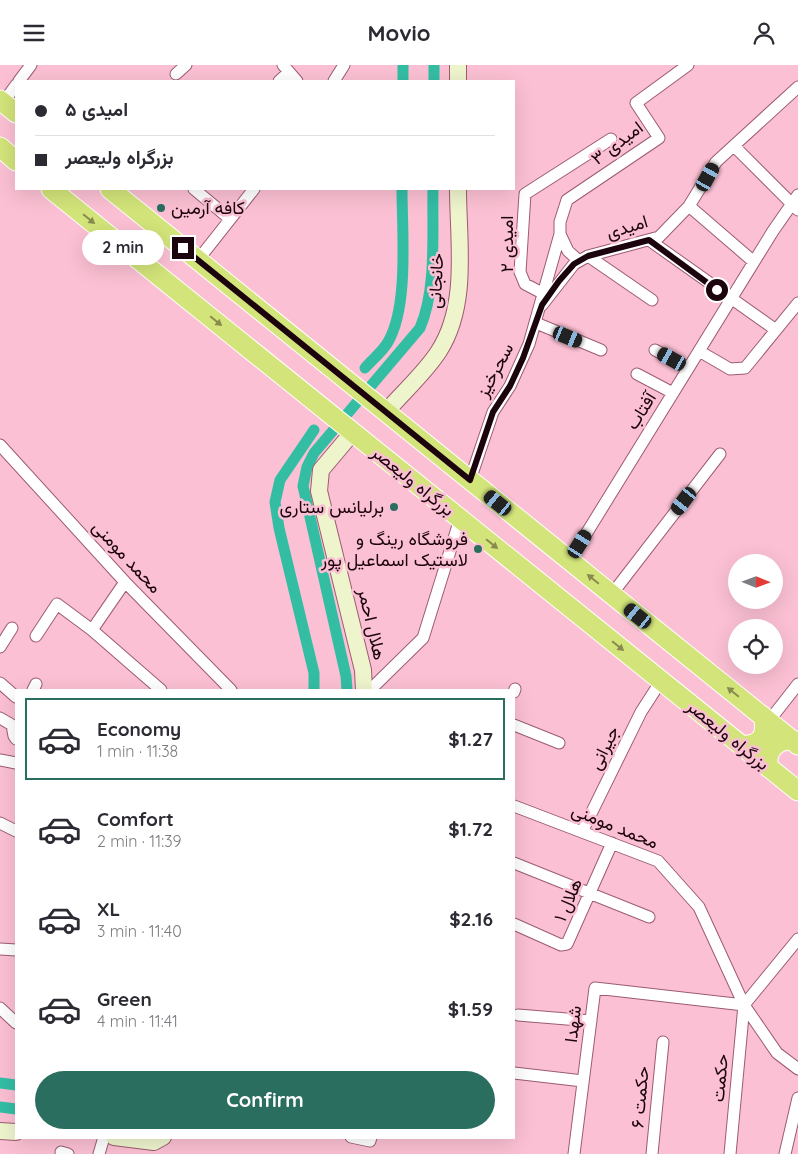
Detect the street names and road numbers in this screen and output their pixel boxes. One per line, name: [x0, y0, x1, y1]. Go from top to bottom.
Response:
street label: امیدی ۳: [586, 116, 647, 170]
street label: امیدی: [603, 209, 651, 244]
street label: امیدی ۲: [495, 216, 518, 272]
street label: خانجانی: [423, 253, 448, 309]
street label: سحرخیز: [470, 339, 518, 402]
street label: آفتاب: [620, 386, 662, 434]
street label: بزرگراه ولیعصر: [366, 440, 459, 521]
street label: محمد مومنی: [88, 515, 167, 598]
street label: هلال احمر: [353, 585, 392, 662]
street label: بزرگراه ولیعصر: [681, 694, 774, 775]
street label: جیرانی: [583, 722, 624, 773]
street label: محمد مومنی: [568, 798, 662, 853]
street label: هلال ۱: [548, 875, 587, 925]
street label: شهدا: [559, 1004, 586, 1044]
street label: حکمت: [706, 1053, 733, 1103]
street label: حکمت ۶: [625, 1065, 654, 1129]

